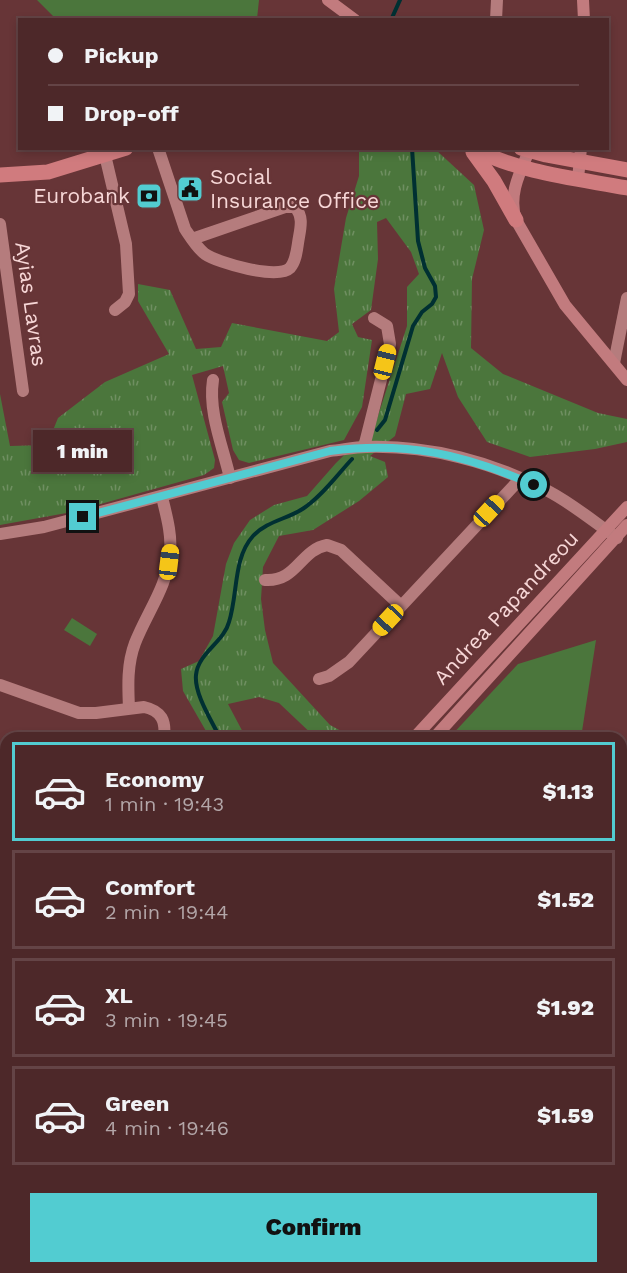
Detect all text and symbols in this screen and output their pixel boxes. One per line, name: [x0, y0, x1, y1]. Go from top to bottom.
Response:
text: Pickup: [84, 43, 159, 68]
text: Drop-off: [84, 101, 179, 126]
place label: Social Insurance Office: [210, 164, 379, 213]
public building icon: Social Insurance Office: [175, 174, 205, 204]
bank icon: Eurobank: [134, 181, 164, 211]
place label: Eurobank: [33, 183, 130, 208]
street label: Ayias Lavras: [10, 240, 53, 368]
car: [372, 342, 398, 382]
callout: 1 min: [34, 430, 132, 472]
text: 1 min: [57, 439, 108, 463]
route start: [520, 471, 547, 498]
car: [470, 492, 508, 530]
route end: [69, 503, 96, 530]
street label: Andrea Papandreou: [428, 526, 583, 690]
car: [158, 543, 180, 581]
car: [369, 601, 407, 639]
icon: car: [33, 765, 87, 819]
text: Economy: [105, 767, 204, 792]
text: $1.13: [543, 779, 594, 804]
text: 1 min · 19:43: [105, 792, 224, 816]
icon: car: [33, 873, 87, 927]
text: Comfort: [105, 875, 195, 900]
text: $1.52: [537, 887, 594, 912]
text: 2 min · 19:44: [105, 900, 229, 924]
icon: car: [33, 981, 87, 1035]
text: XL: [105, 983, 133, 1008]
text: $1.92: [537, 995, 594, 1020]
text: 3 min · 19:45: [105, 1008, 228, 1032]
icon: car: [33, 1089, 87, 1143]
text: Green: [105, 1091, 169, 1116]
text: $1.59: [537, 1103, 594, 1128]
text: 4 min · 19:46: [105, 1116, 229, 1140]
button: Confirm: [30, 1193, 597, 1262]

